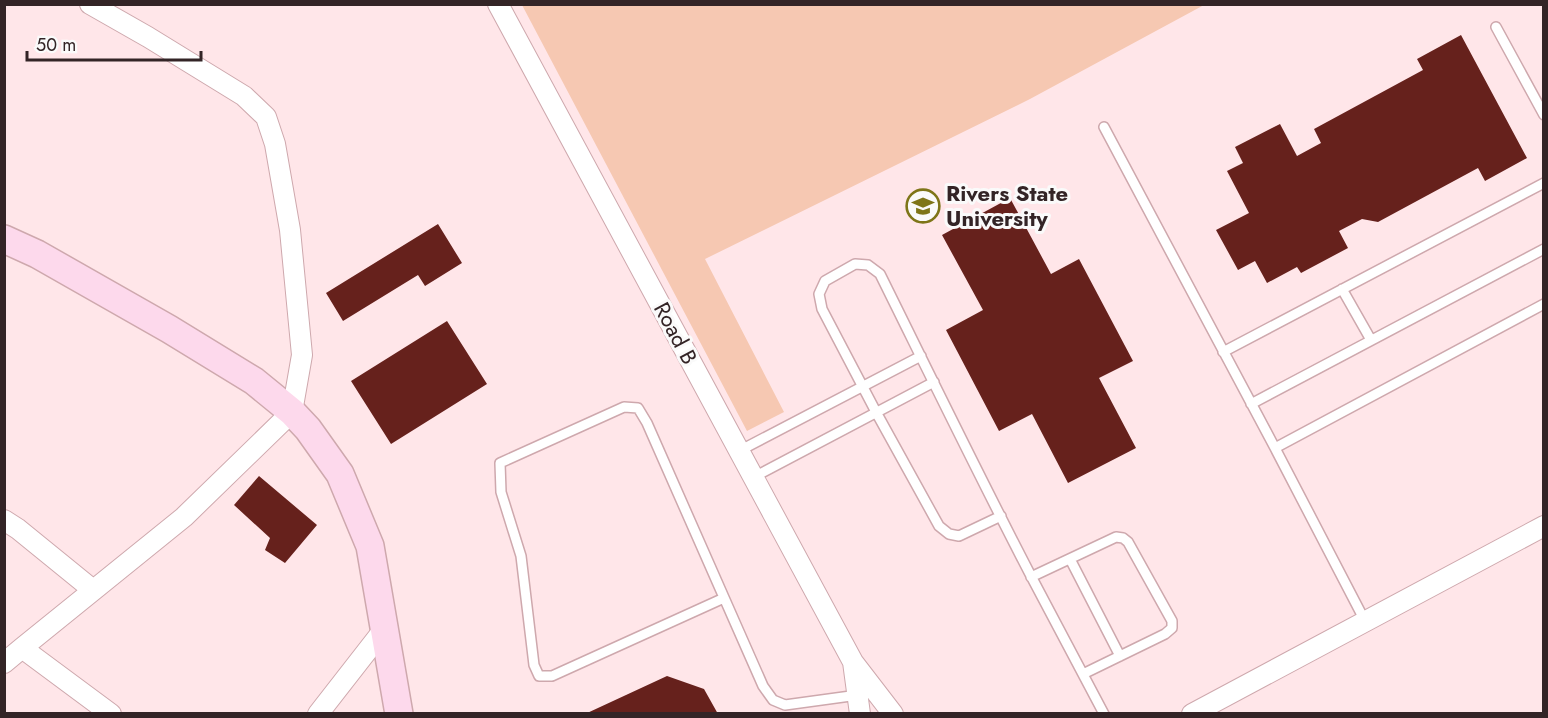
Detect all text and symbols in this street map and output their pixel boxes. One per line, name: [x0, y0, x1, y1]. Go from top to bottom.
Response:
scale bar: [27, 24, 201, 62]
text: 50 m: [36, 32, 76, 58]
place label: Rivers State University: [946, 177, 1068, 234]
school or university icon: Rivers State University: [905, 188, 941, 224]
street label: Road B: [646, 296, 706, 370]

